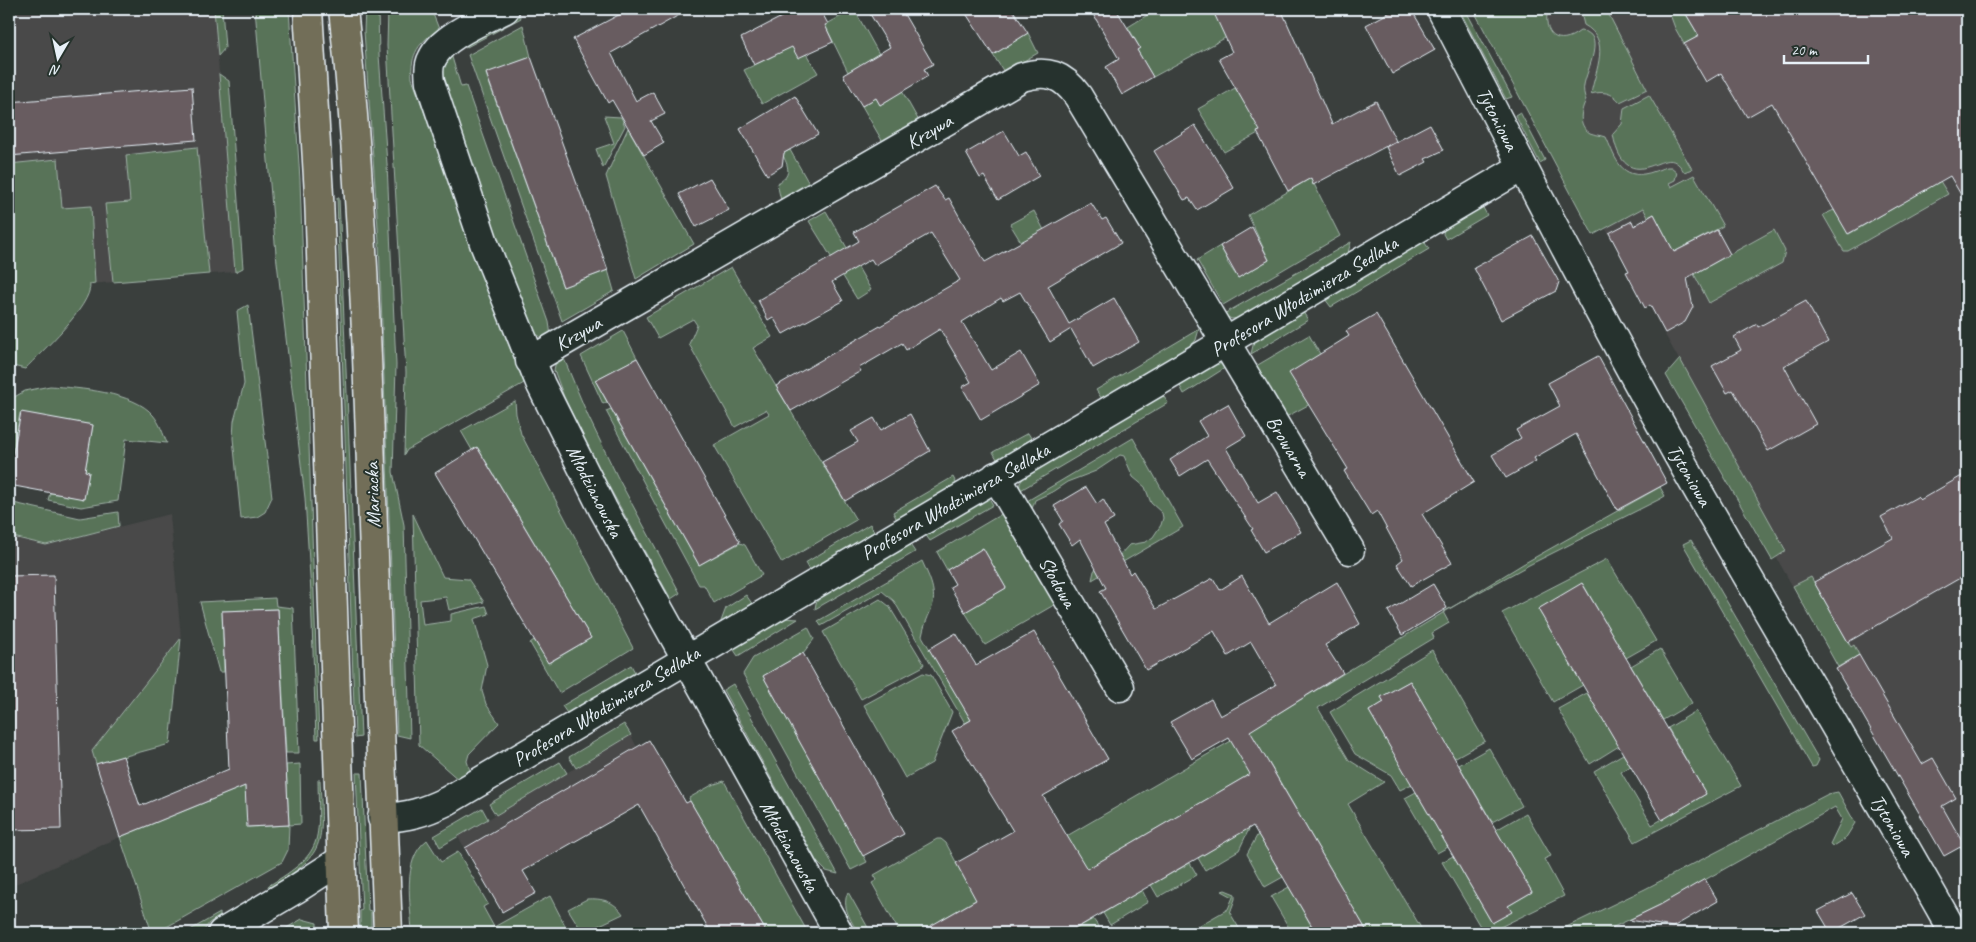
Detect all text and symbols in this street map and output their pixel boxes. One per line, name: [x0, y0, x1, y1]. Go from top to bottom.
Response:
north arrow: [32, 32, 82, 82]
scale bar: [1784, 32, 1867, 64]
text: 20 m: [1791, 41, 1818, 60]
text: N: [48, 61, 62, 79]
street label: Tytoniowa: [1471, 83, 1525, 156]
street label: Krzywa: [902, 108, 958, 155]
street label: Profesora Włodzimierza Sedlaka: [1206, 230, 1404, 362]
street label: Krzywa: [551, 310, 607, 357]
street label: Browarna: [1260, 411, 1318, 483]
street label: Profesora Włodzimierza Sedlaka: [857, 436, 1056, 566]
street label: Tytoniowa: [1662, 440, 1718, 512]
street label: Młodzianowska: [561, 441, 629, 543]
street label: Mariacka: [359, 461, 386, 528]
street label: Słodowa: [1033, 552, 1083, 614]
street label: Profesora Włodzimierza Sedlaka: [508, 640, 706, 772]
street label: Tytoniowa: [1865, 790, 1921, 862]
street label: Młodzianowska: [754, 796, 826, 898]

